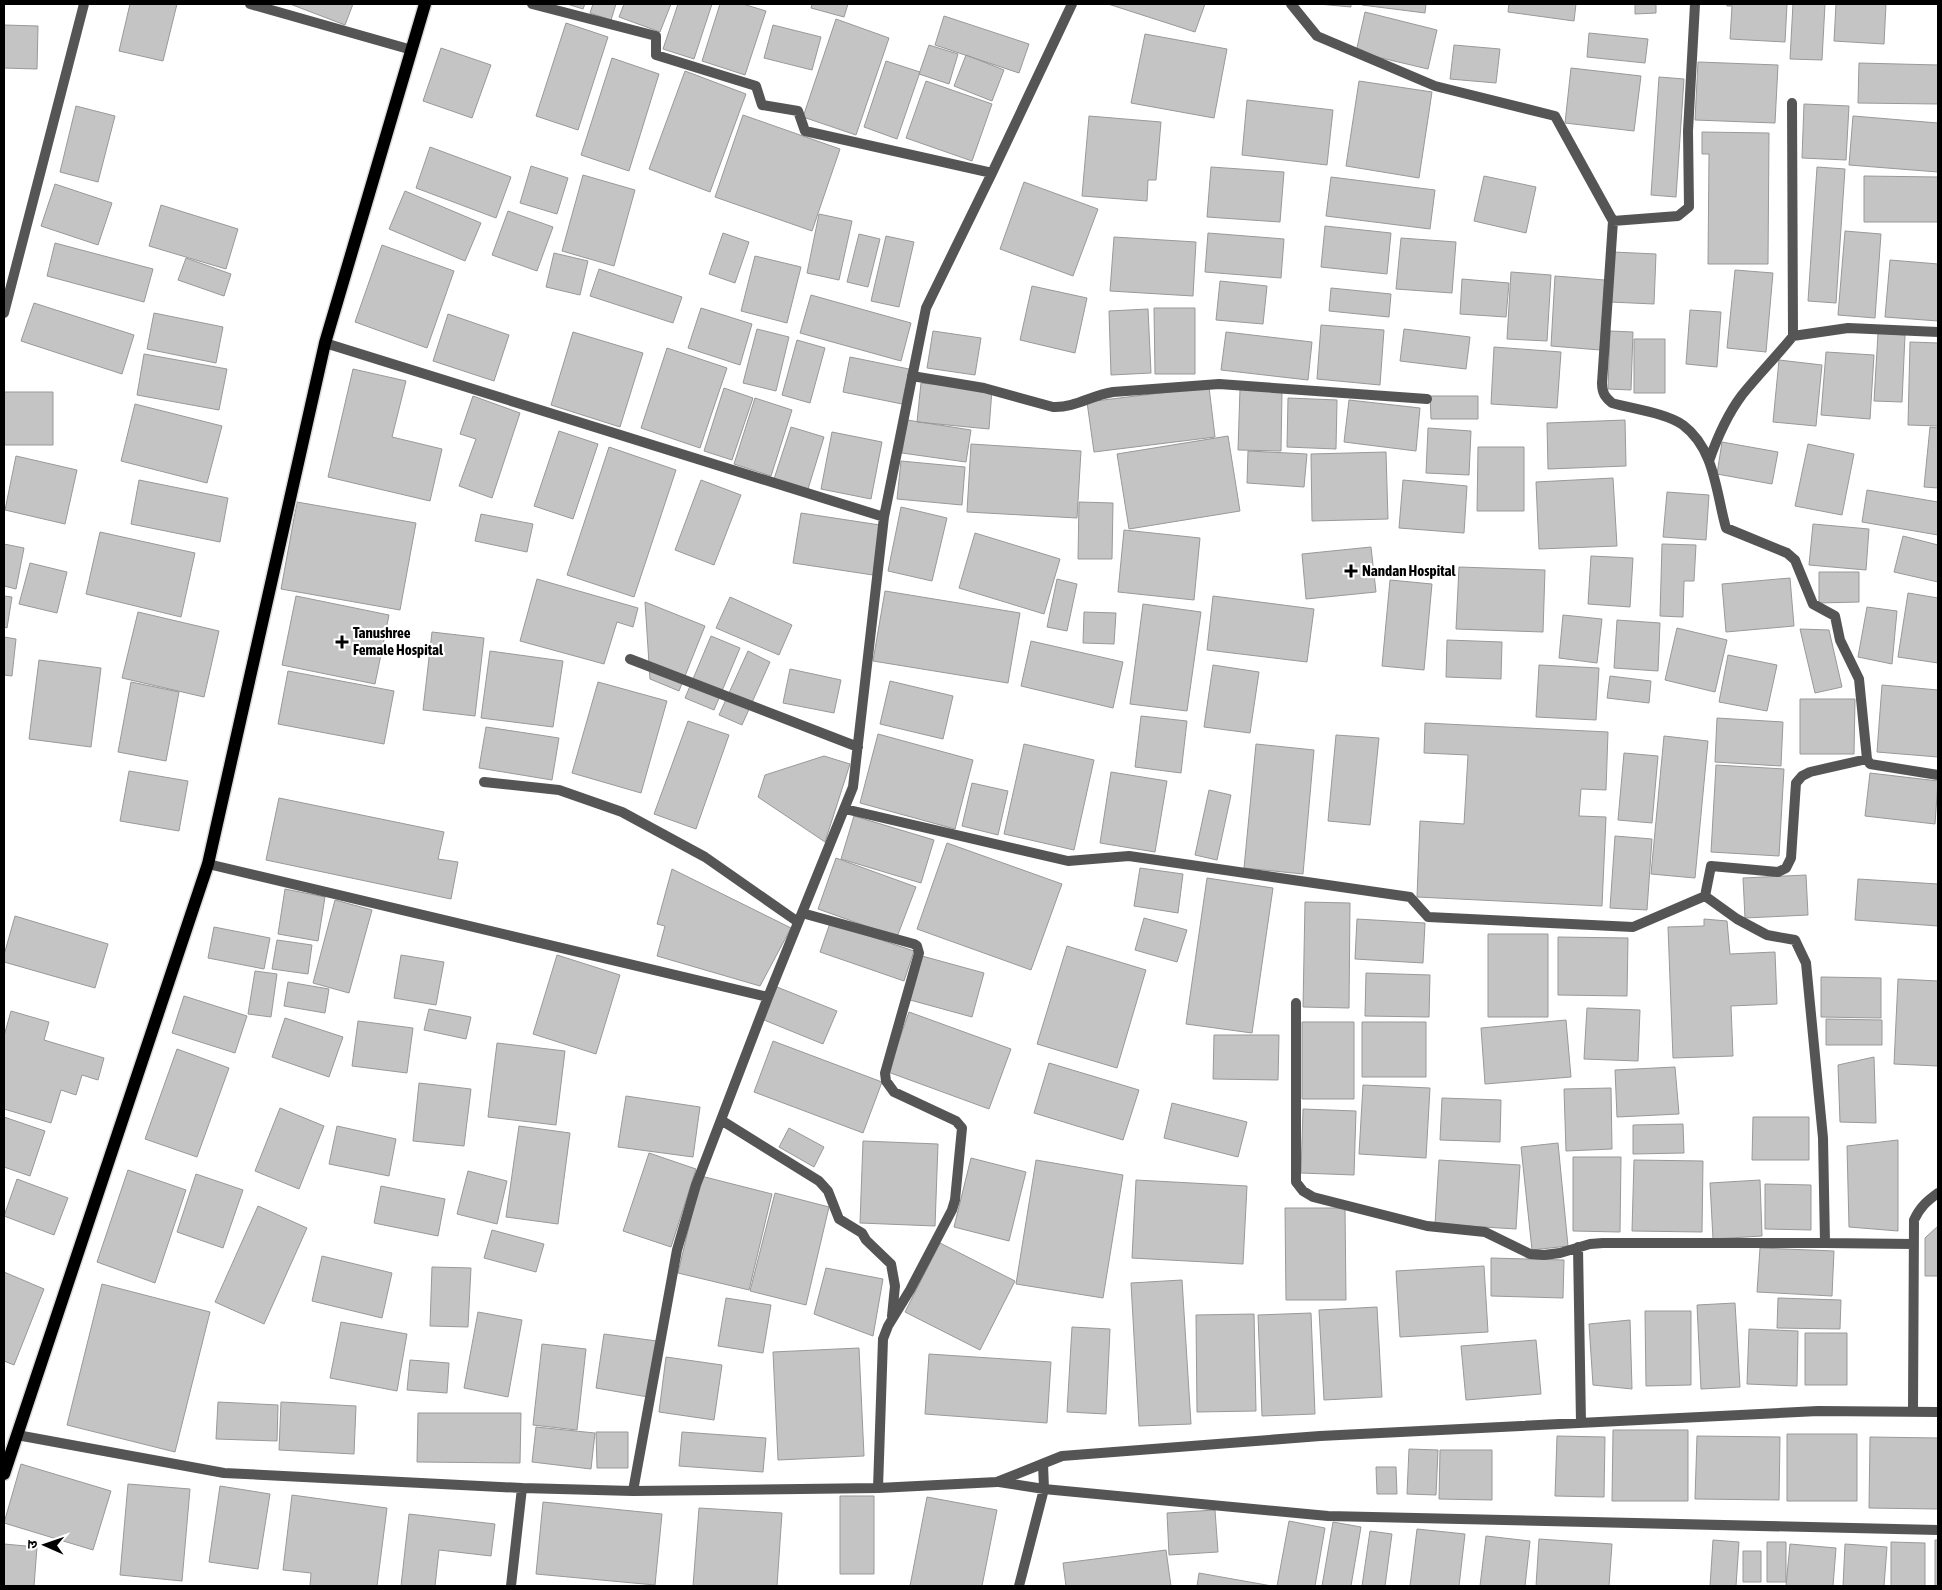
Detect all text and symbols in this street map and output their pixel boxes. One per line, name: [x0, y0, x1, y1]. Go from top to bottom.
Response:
place label: Nandan Hospital: [1362, 562, 1456, 579]
marker: Nandan Hospital: [1344, 564, 1358, 578]
place label: Tanushree Female Hospital: [353, 624, 444, 658]
marker: Tanushree Female Hospital: [335, 635, 349, 649]
north arrow: [20, 1520, 70, 1570]
text: उ: [24, 1539, 40, 1549]

